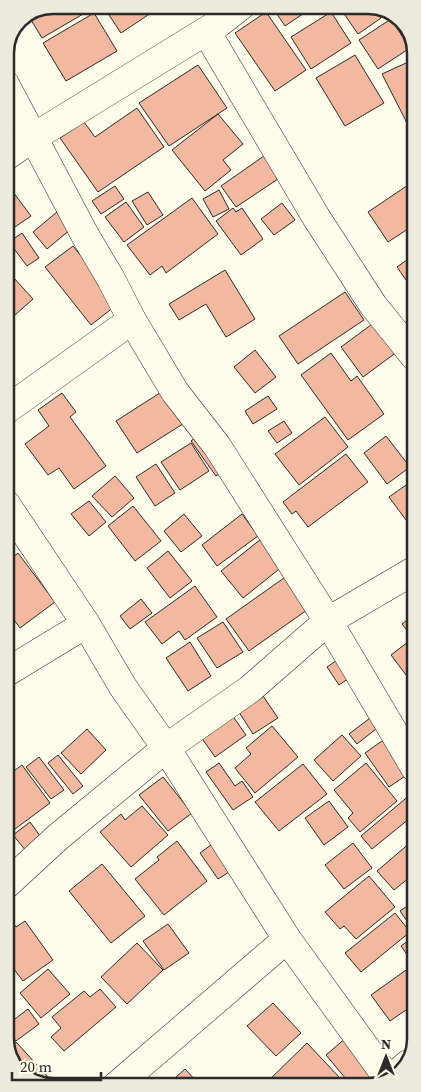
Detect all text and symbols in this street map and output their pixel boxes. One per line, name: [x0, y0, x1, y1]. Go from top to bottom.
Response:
north arrow: [361, 1032, 411, 1082]
text: N: [381, 1034, 391, 1054]
scale bar: [12, 1050, 101, 1082]
text: 20 m: [20, 1056, 52, 1077]

